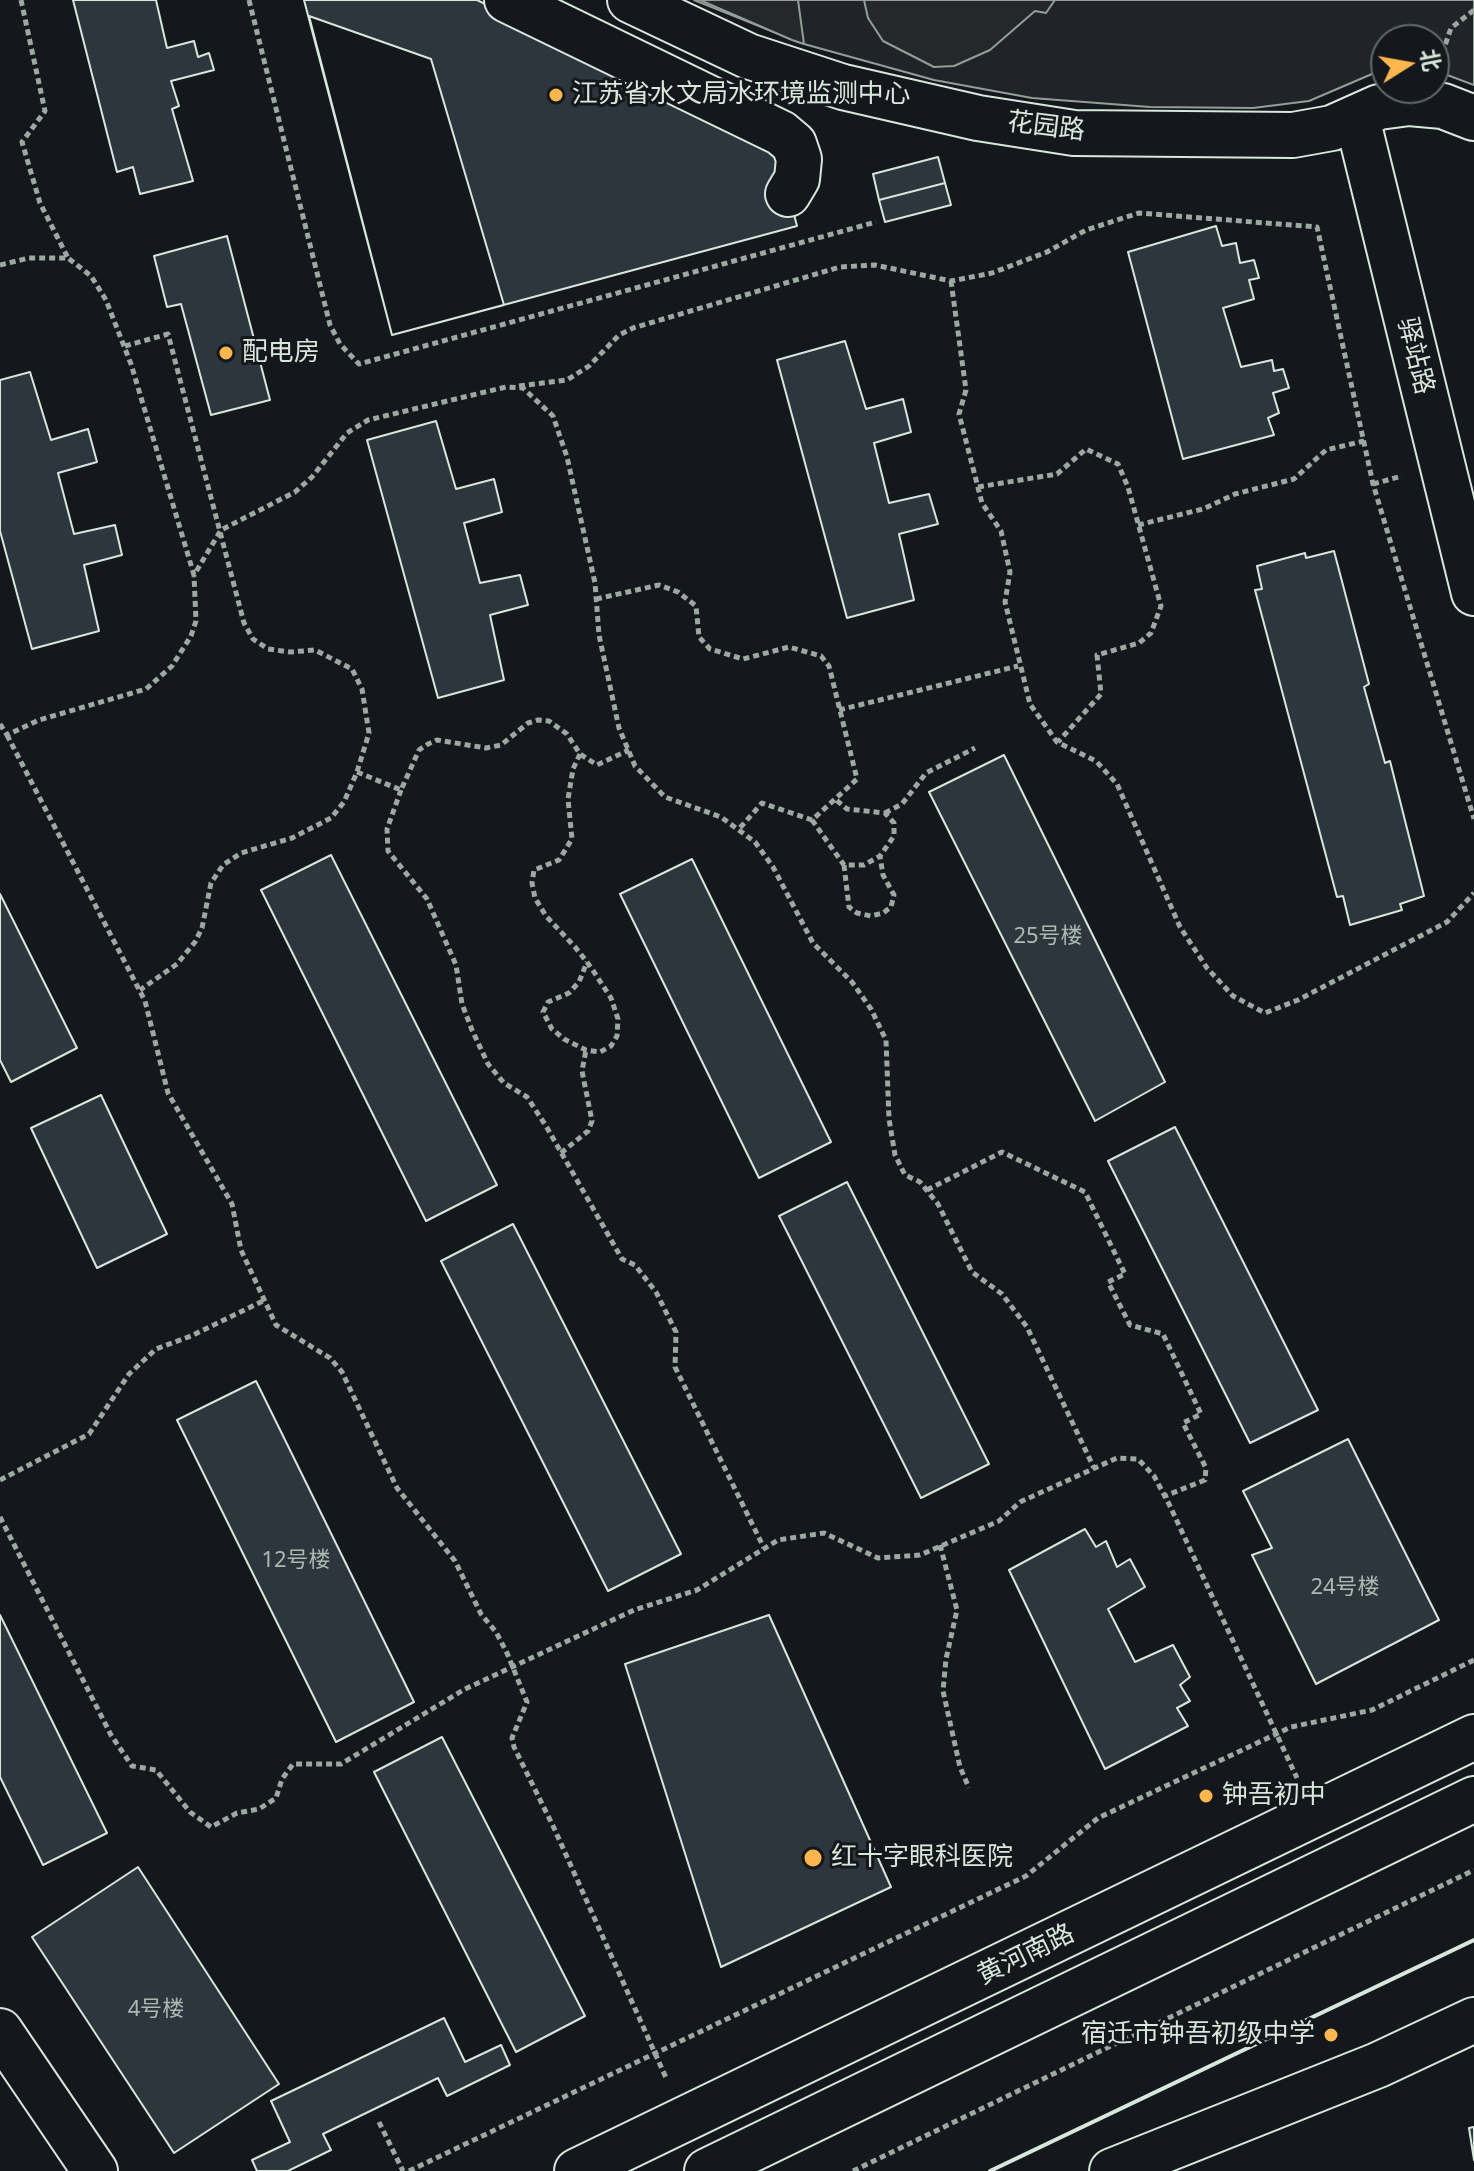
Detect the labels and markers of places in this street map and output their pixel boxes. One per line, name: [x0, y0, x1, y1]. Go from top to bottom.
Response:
place label: 江苏省水文局水环境监测中心: [572, 79, 910, 111]
marker: 江苏省水文局水环境监测中心: [547, 86, 565, 104]
place label: 配电房: [242, 337, 320, 369]
marker: 配电房: [217, 344, 235, 362]
place label: 钟吾初中: [1222, 1780, 1326, 1812]
marker: 钟吾初中: [1197, 1787, 1215, 1805]
place label: 红十字眼科医院: [831, 1842, 1013, 1874]
marker: 红十字眼科医院: [802, 1847, 824, 1869]
place label: 宿迁市钟吾初级中学: [1081, 2019, 1315, 2051]
marker: 宿迁市钟吾初级中学: [1322, 2026, 1340, 2044]

